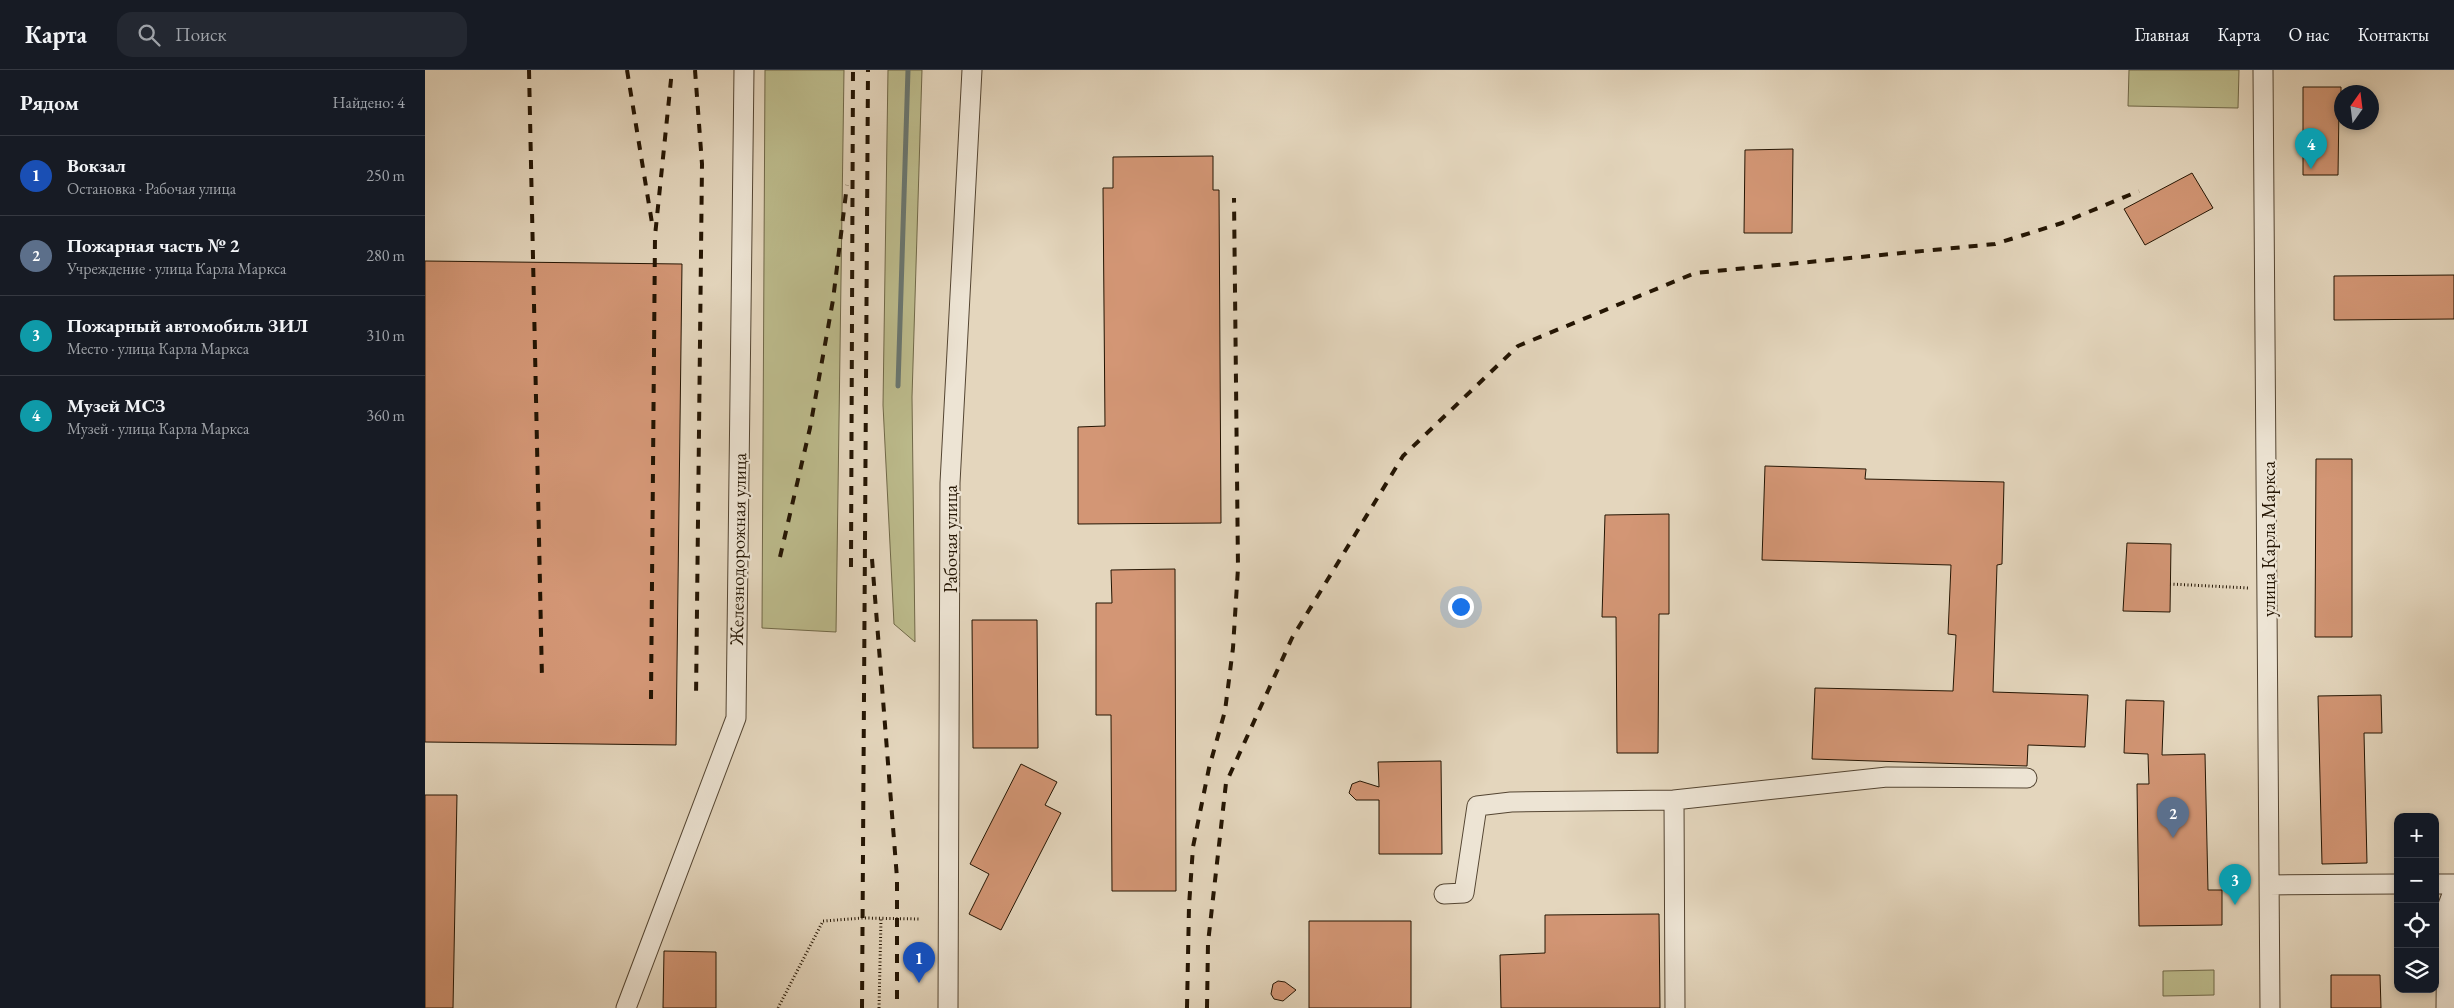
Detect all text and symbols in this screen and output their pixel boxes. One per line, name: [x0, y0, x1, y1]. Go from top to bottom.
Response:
search box: [117, 12, 467, 57]
text: Карта: [25, 19, 87, 50]
icon: search: [135, 21, 163, 49]
text: Поиск: [175, 22, 227, 47]
text: Главная: [2135, 23, 2189, 46]
text: Карта: [2217, 23, 2260, 46]
text: О нас: [2288, 23, 2330, 46]
text: Контакты: [2358, 23, 2429, 46]
north arrow: [2334, 85, 2379, 130]
text: Рядом: [20, 89, 79, 116]
text: Найдено: 4: [333, 92, 405, 113]
pin: 4: [2295, 128, 2327, 169]
text: Вокзал: [67, 153, 126, 178]
text: 1: [32, 165, 40, 186]
text: 250 m: [366, 165, 405, 186]
text: Остановка · Рабочая улица: [67, 178, 236, 199]
text: Пожарная часть № 2: [67, 233, 239, 258]
text: 2: [32, 245, 40, 266]
text: 280 m: [366, 245, 405, 266]
text: Учреждение · улица Карла Маркса: [67, 258, 286, 279]
text: Пожарный автомобиль ЗИЛ: [67, 313, 308, 338]
text: 3: [32, 325, 40, 346]
text: 310 m: [366, 325, 405, 346]
text: Место · улица Карла Маркса: [67, 338, 249, 359]
text: Музей МСЗ: [67, 393, 165, 418]
text: 4: [32, 405, 40, 426]
text: 360 m: [366, 405, 405, 426]
text: Музей · улица Карла Маркса: [67, 418, 249, 439]
street label: Железнодорожная улица: [724, 452, 752, 647]
street label: улица Карла Маркса: [2256, 461, 2281, 617]
street label: Рабочая улица: [938, 485, 963, 593]
your location: [1448, 594, 1474, 620]
pin: 2: [2157, 797, 2189, 838]
map controls: [2394, 813, 2439, 993]
button: +: [2394, 813, 2439, 858]
button: −: [2394, 858, 2439, 903]
pin: 3: [2219, 864, 2251, 905]
button: locate: [2394, 903, 2439, 948]
pin: 1: [903, 942, 935, 983]
button: layers: [2394, 948, 2439, 993]

